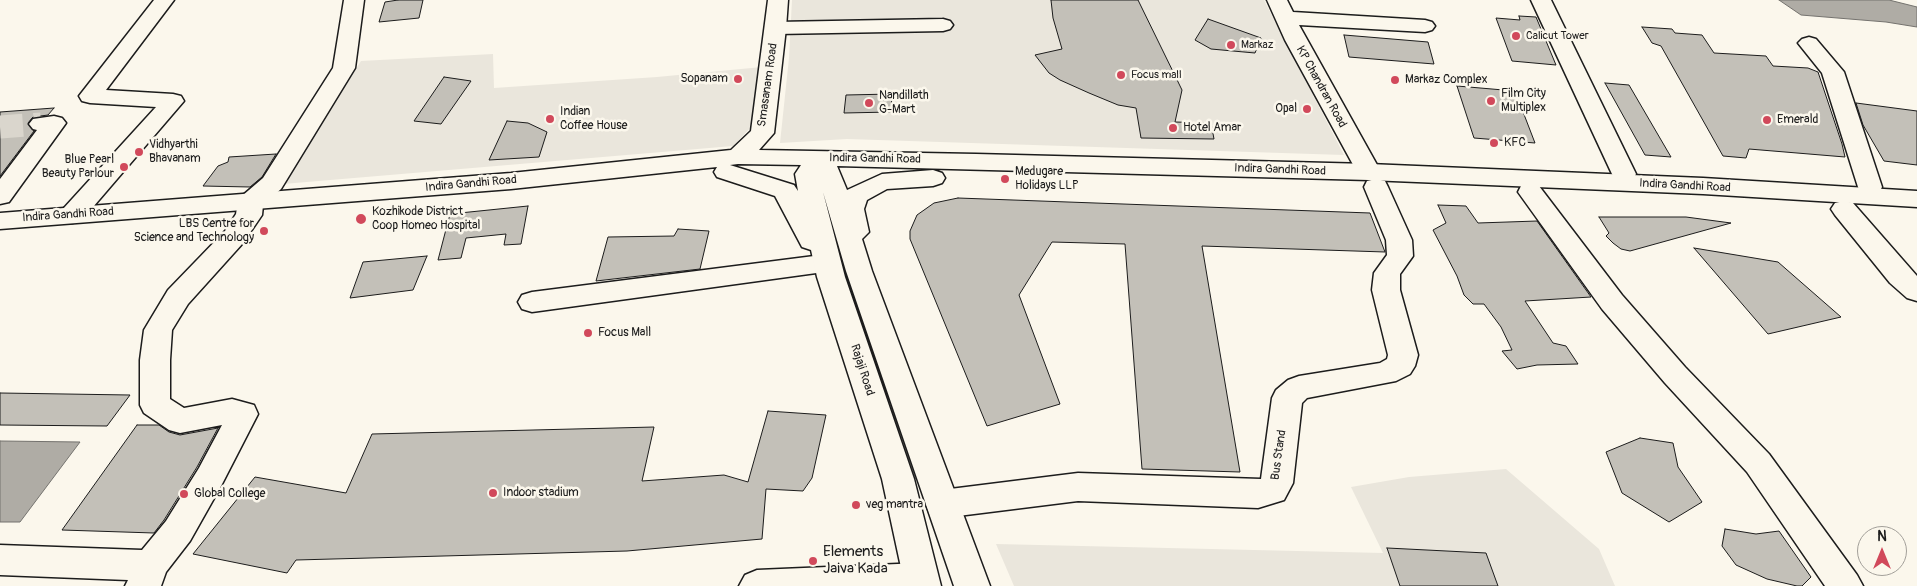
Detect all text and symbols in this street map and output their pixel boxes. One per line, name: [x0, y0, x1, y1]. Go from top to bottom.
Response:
place label: Calicut Tower: [1526, 29, 1589, 43]
marker: Calicut Tower: [1510, 30, 1522, 42]
place label: Markaz: [1241, 38, 1273, 52]
marker: Markaz: [1225, 39, 1237, 51]
street label: Smasanam Road: [755, 42, 781, 128]
street label: KP Chandran Road: [1293, 44, 1349, 130]
place label: Focus mall: [1131, 68, 1182, 82]
marker: Focus mall: [1115, 69, 1127, 81]
place label: Sopanam: [681, 72, 728, 86]
marker: Sopanam: [732, 73, 744, 85]
place label: Markaz Complex: [1405, 73, 1488, 87]
marker: Markaz Complex: [1389, 74, 1401, 86]
place label: Film City Multiplex: [1501, 87, 1546, 115]
place label: Nandillath G-Mart: [879, 89, 929, 117]
marker: Film City Multiplex: [1485, 95, 1497, 107]
marker: Nandillath G-Mart: [863, 97, 875, 109]
place label: Opal: [1275, 102, 1297, 116]
marker: Opal: [1301, 103, 1313, 115]
place label: Indian Coffee House: [560, 105, 627, 133]
marker: Indian Coffee House: [544, 113, 556, 125]
place label: Emerald: [1777, 113, 1818, 127]
marker: Emerald: [1761, 114, 1773, 126]
place label: Hotel Amar: [1183, 121, 1241, 135]
marker: Hotel Amar: [1167, 122, 1179, 134]
place label: KFC: [1504, 136, 1526, 150]
marker: KFC: [1488, 137, 1500, 149]
place label: Vidhyarthi Bhavanam: [149, 138, 201, 166]
marker: Vidhyarthi Bhavanam: [133, 146, 145, 158]
street label: Indira Gandhi Road: [829, 151, 921, 167]
place label: Blue Pearl Beauty Parlour: [42, 153, 114, 181]
marker: Blue Pearl Beauty Parlour: [118, 161, 130, 173]
street label: Indira Gandhi Road: [1234, 161, 1326, 179]
place label: Medugare Holidays LLP: [1015, 165, 1079, 193]
street label: Indira Gandhi Road: [425, 173, 517, 195]
marker: Medugare Holidays LLP: [999, 173, 1011, 185]
street label: Indira Gandhi Road: [1639, 176, 1731, 196]
street label: Indira Gandhi Road: [22, 205, 114, 225]
place label: Kozhikode District Coop Homeo Hospital: [372, 205, 480, 233]
marker: Kozhikode District Coop Homeo Hospital: [354, 212, 368, 226]
place label: LBS Centre for Science and Technology: [134, 217, 254, 245]
marker: LBS Centre for Science and Technology: [258, 225, 270, 237]
place label: Focus Mall: [598, 326, 651, 340]
marker: Focus Mall: [582, 327, 594, 339]
street label: Rajaji Road: [847, 342, 877, 398]
street label: Bus Stand: [1268, 429, 1290, 481]
place label: Indoor stadium: [503, 486, 579, 500]
place label: Global College: [194, 487, 265, 501]
marker: Indoor stadium: [487, 487, 499, 499]
marker: Global College: [178, 488, 190, 500]
place label: veg mantra: [866, 498, 923, 512]
marker: veg mantra: [850, 499, 862, 511]
north arrow: [1857, 526, 1907, 576]
text: N: [1877, 528, 1887, 545]
place label: Elements Jaiva Kada: [823, 543, 888, 578]
marker: Elements Jaiva Kada: [807, 555, 819, 567]

